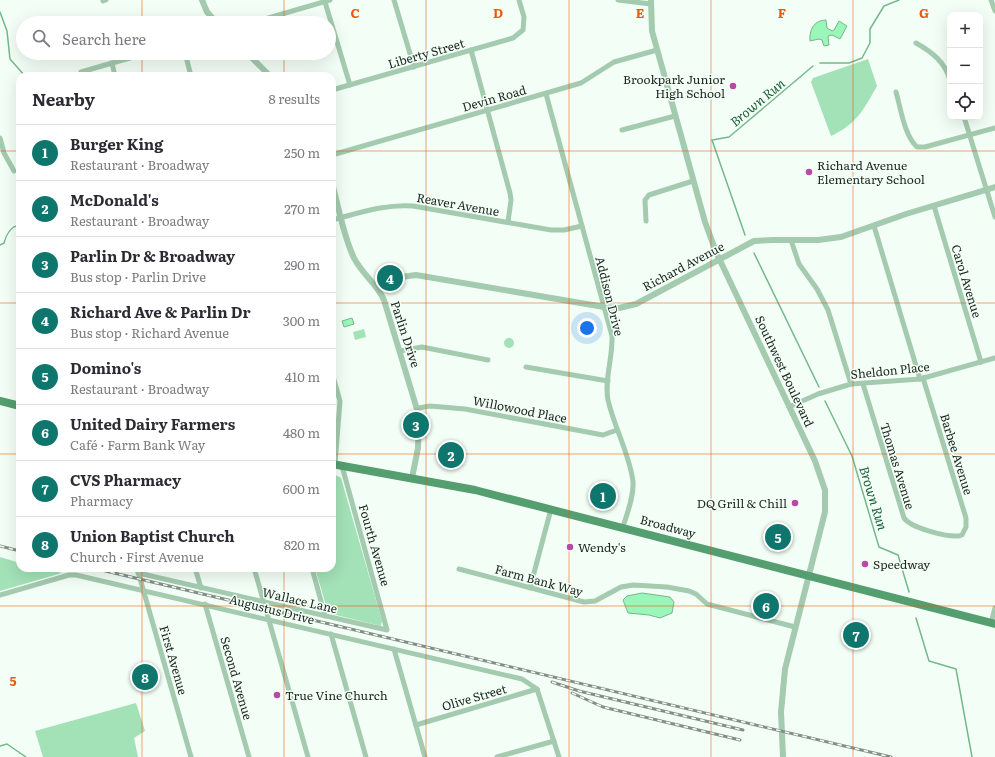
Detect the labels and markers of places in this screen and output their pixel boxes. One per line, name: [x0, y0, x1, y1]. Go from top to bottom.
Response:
place label: Brookpark Junior High School: [623, 70, 725, 102]
marker: Brookpark Junior High School: [728, 81, 738, 91]
place label: Richard Avenue Elementary School: [817, 156, 925, 188]
marker: Richard Avenue Elementary School: [804, 167, 814, 177]
pin: 4: [377, 263, 403, 293]
pin: 3: [403, 410, 429, 440]
pin: 2: [438, 440, 464, 470]
pin: 1: [590, 481, 616, 511]
place label: DQ Grill & Chill: [697, 494, 787, 512]
marker: DQ Grill & Chill: [790, 498, 800, 508]
pin: 5: [765, 522, 791, 552]
place label: Wendy's: [578, 538, 626, 556]
marker: Wendy's: [565, 542, 575, 552]
place label: Speedway: [873, 555, 930, 573]
marker: Speedway: [860, 559, 870, 569]
pin: 6: [753, 591, 779, 621]
pin: 7: [843, 620, 869, 650]
pin: 8: [132, 662, 158, 692]
place label: True Vine Church: [285, 686, 388, 704]
marker: True Vine Church: [272, 690, 282, 700]

